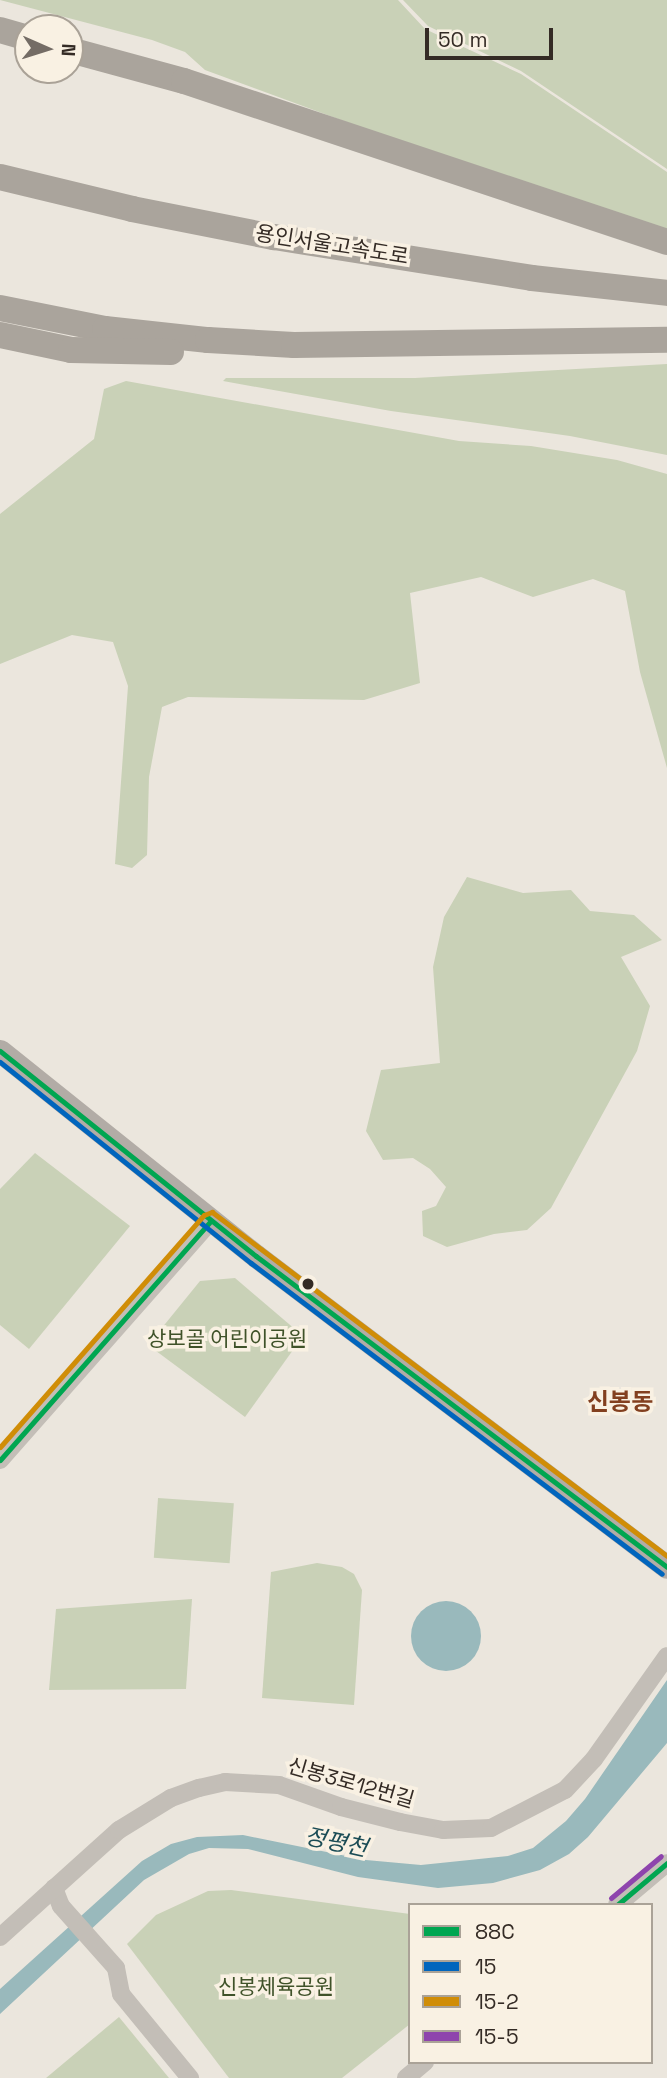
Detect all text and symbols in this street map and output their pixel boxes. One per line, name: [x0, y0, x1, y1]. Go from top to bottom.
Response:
north arrow: [14, 14, 84, 84]
scale bar: [429, 14, 557, 58]
text: 50 m: [438, 26, 488, 53]
text: N: [56, 43, 81, 57]
street label: 용인서울고속도로: [254, 220, 410, 270]
unlabelled marker: [301, 1277, 315, 1291]
park label: 상보골 어린이공원: [147, 1326, 307, 1352]
district label: 신봉동: [587, 1388, 653, 1416]
street label: 신봉3로12번길: [285, 1753, 417, 1813]
water label: 정평천: [302, 1822, 370, 1862]
legend: [408, 1903, 653, 2064]
text: 88C: [475, 1918, 515, 1945]
text: 15: [475, 1953, 496, 1980]
park label: 신봉체육공원: [218, 1974, 334, 2000]
text: 15-2: [475, 1988, 519, 2015]
text: 15-5: [475, 2023, 519, 2050]

